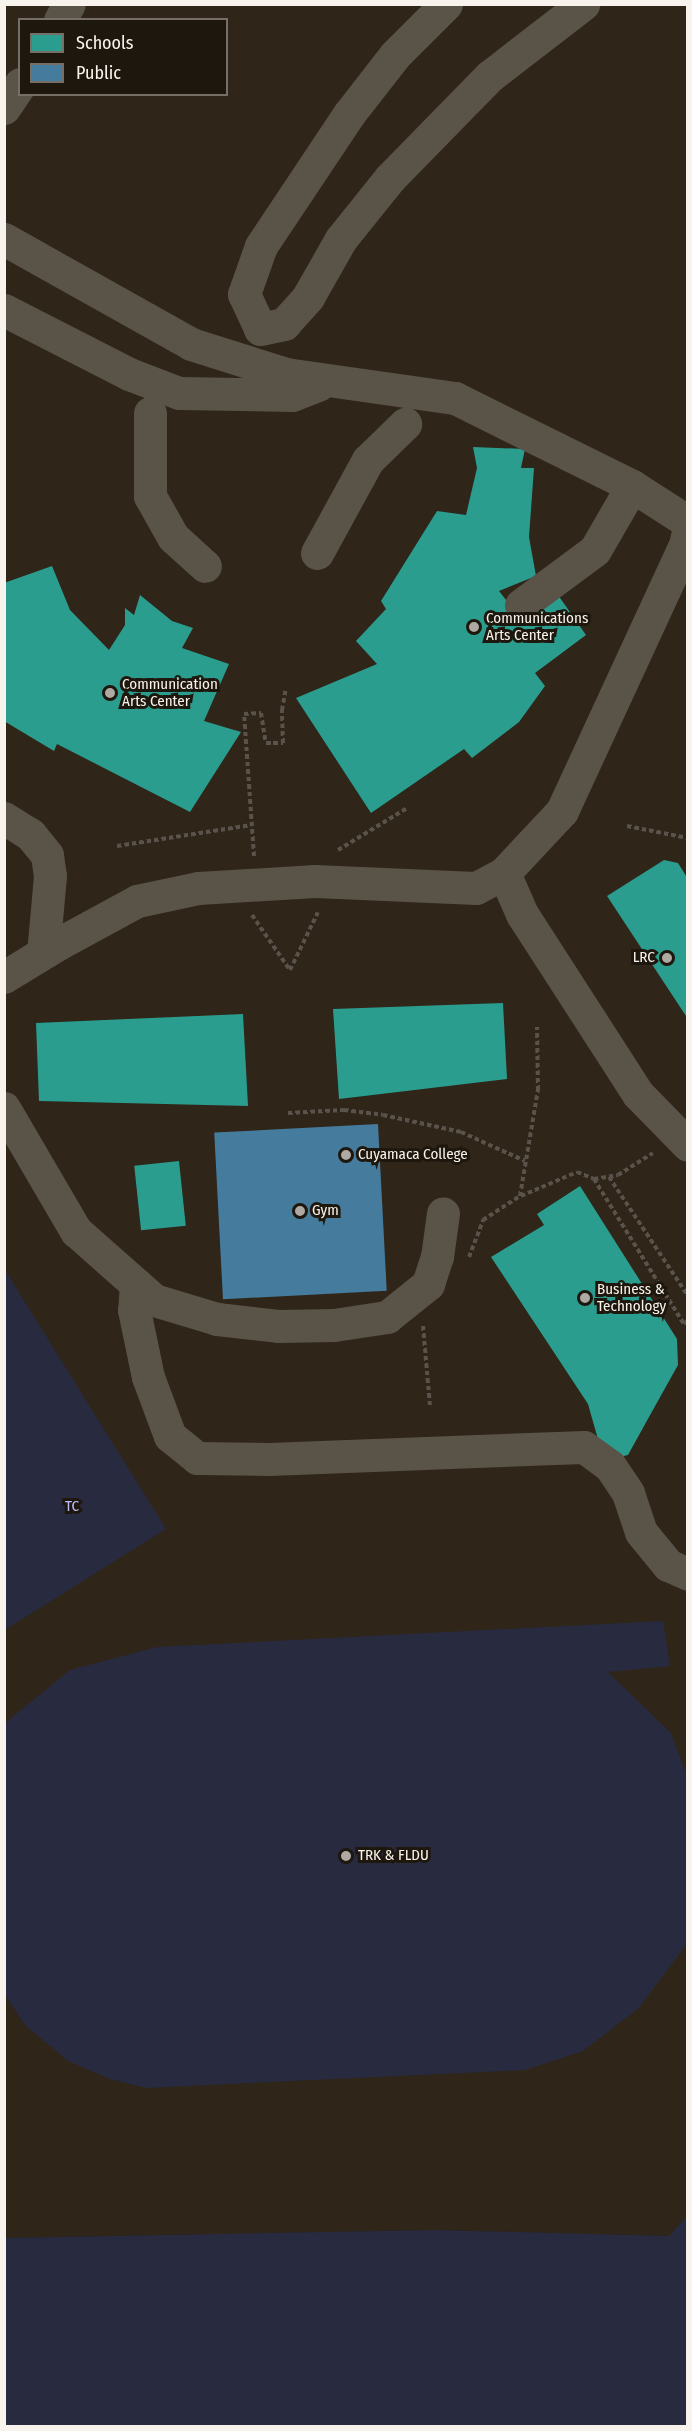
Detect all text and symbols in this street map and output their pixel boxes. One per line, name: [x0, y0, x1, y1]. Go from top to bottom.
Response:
legend: [18, 18, 228, 96]
text: Schools: [76, 32, 134, 54]
text: Public: [76, 62, 121, 84]
place label: Communications Arts Center: [486, 609, 588, 644]
marker: Communications Arts Center: [467, 620, 481, 634]
place label: Communication Arts Center: [122, 675, 218, 710]
marker: Communication Arts Center: [103, 686, 117, 700]
place label: LRC: [633, 949, 655, 967]
marker: LRC: [660, 951, 674, 965]
place label: Cuyamaca College: [358, 1146, 468, 1164]
marker: Cuyamaca College: [339, 1148, 353, 1162]
place label: Gym: [312, 1202, 339, 1220]
marker: Gym: [293, 1204, 307, 1218]
place label: Business & Technology: [597, 1280, 666, 1315]
marker: Business & Technology: [578, 1291, 592, 1305]
park label: TC: [65, 1498, 79, 1516]
place label: TRK & FLDU: [358, 1847, 429, 1865]
marker: TRK & FLDU: [339, 1849, 353, 1863]

